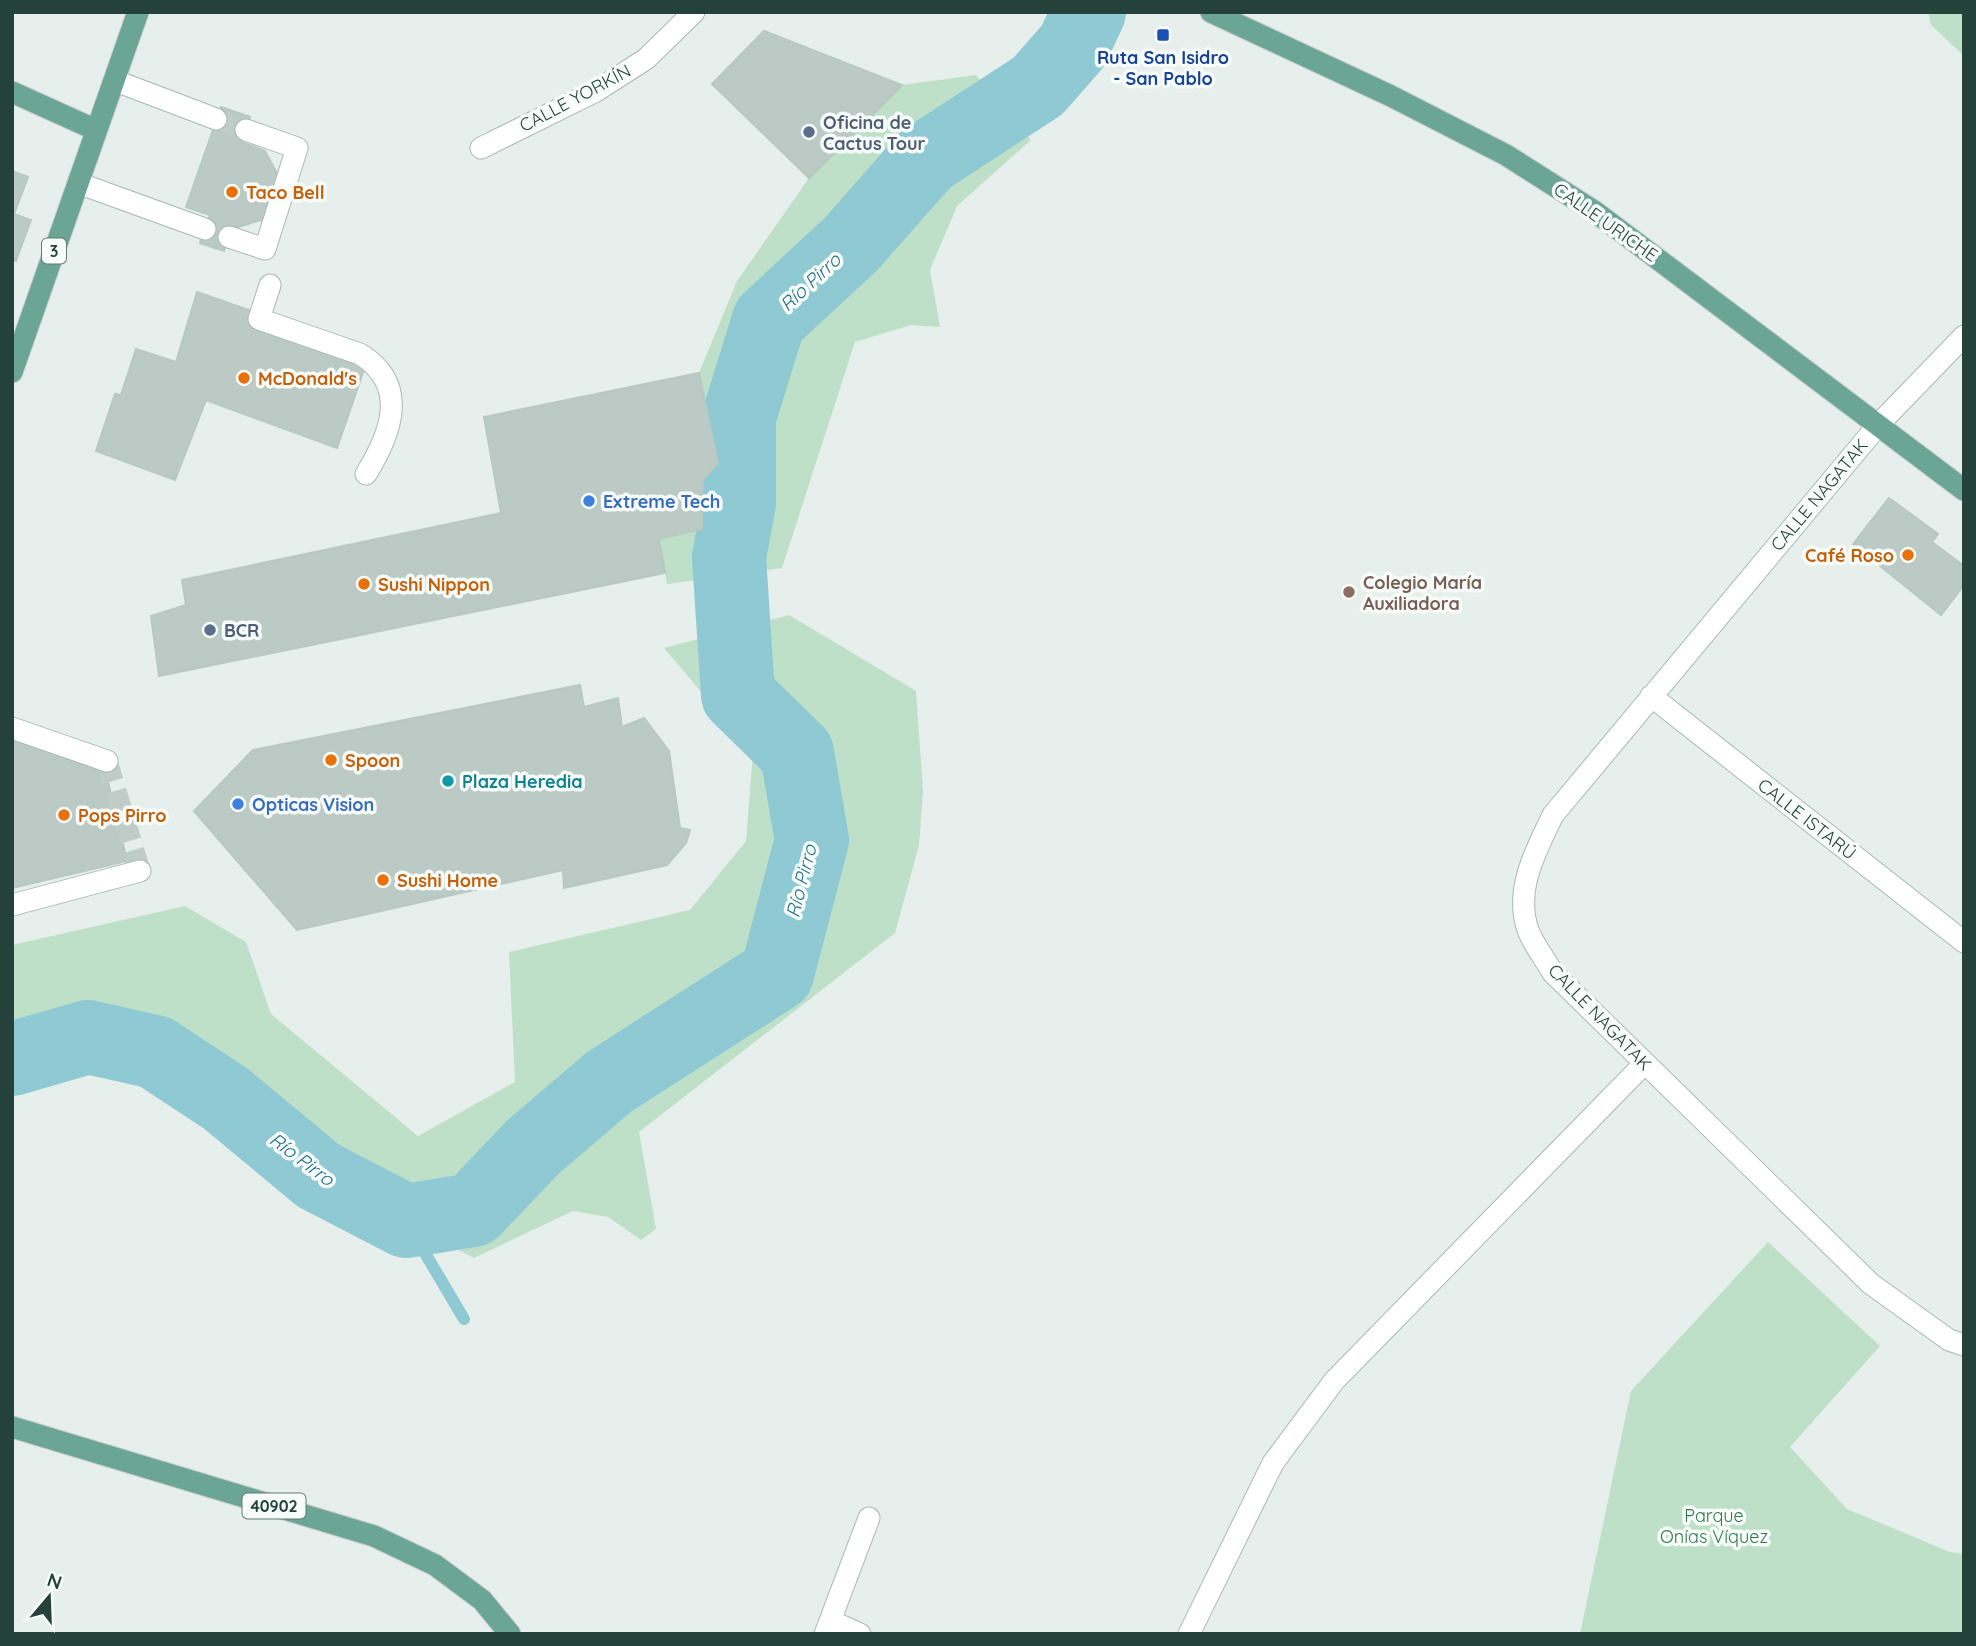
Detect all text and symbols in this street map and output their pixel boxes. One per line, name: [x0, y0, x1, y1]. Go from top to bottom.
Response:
marker: Ruta San Isidro - San Pablo: [1155, 27, 1171, 43]
place label: Ruta San Isidro - San Pablo: [1097, 46, 1229, 90]
street label: CALLE YORKÍN: [515, 59, 635, 137]
place label: Oficina de Cactus Tour: [823, 111, 925, 155]
marker: Oficina de Cactus Tour: [801, 124, 817, 140]
street label: CALLE URICHE: [1549, 178, 1663, 266]
place label: Taco Bell: [246, 181, 325, 204]
marker: Taco Bell: [224, 184, 240, 200]
road number: 3: [42, 238, 66, 264]
water label: Río Pirro: [775, 247, 847, 316]
place label: McDonald's: [258, 367, 357, 390]
marker: McDonald's: [236, 370, 252, 386]
street label: CALLE NAGATAK: [1765, 434, 1873, 556]
place label: Extreme Tech: [603, 490, 720, 513]
marker: Extreme Tech: [581, 493, 597, 509]
place label: Café Roso: [1805, 544, 1894, 567]
marker: Café Roso: [1900, 547, 1916, 563]
place label: Colegio María Auxiliadora: [1363, 571, 1482, 615]
place label: Sushi Nippon: [378, 573, 490, 596]
marker: Sushi Nippon: [356, 576, 372, 592]
marker: Colegio María Auxiliadora: [1341, 584, 1357, 600]
place label: BCR: [224, 619, 259, 642]
marker: BCR: [202, 622, 218, 638]
place label: Spoon: [345, 749, 400, 772]
marker: Spoon: [323, 752, 339, 768]
place label: Plaza Heredia: [462, 770, 583, 793]
marker: Plaza Heredia: [440, 773, 456, 789]
street label: CALLE ISTARÚ: [1753, 773, 1861, 865]
place label: Opticas Vision: [252, 793, 374, 816]
marker: Opticas Vision: [230, 796, 246, 812]
place label: Pops Pirro: [78, 804, 167, 827]
marker: Pops Pirro: [56, 807, 72, 823]
water label: Río Pirro: [780, 840, 822, 920]
place label: Sushi Home: [397, 869, 498, 892]
marker: Sushi Home: [375, 872, 391, 888]
street label: CALLE NAGATAK: [1543, 959, 1657, 1075]
water label: Río Pirro: [265, 1127, 340, 1192]
road number: 40902: [243, 1494, 306, 1518]
park label: Parque Onías Víquez: [1660, 1504, 1768, 1548]
north arrow: [14, 1562, 84, 1632]
text: N: [44, 1567, 65, 1595]

